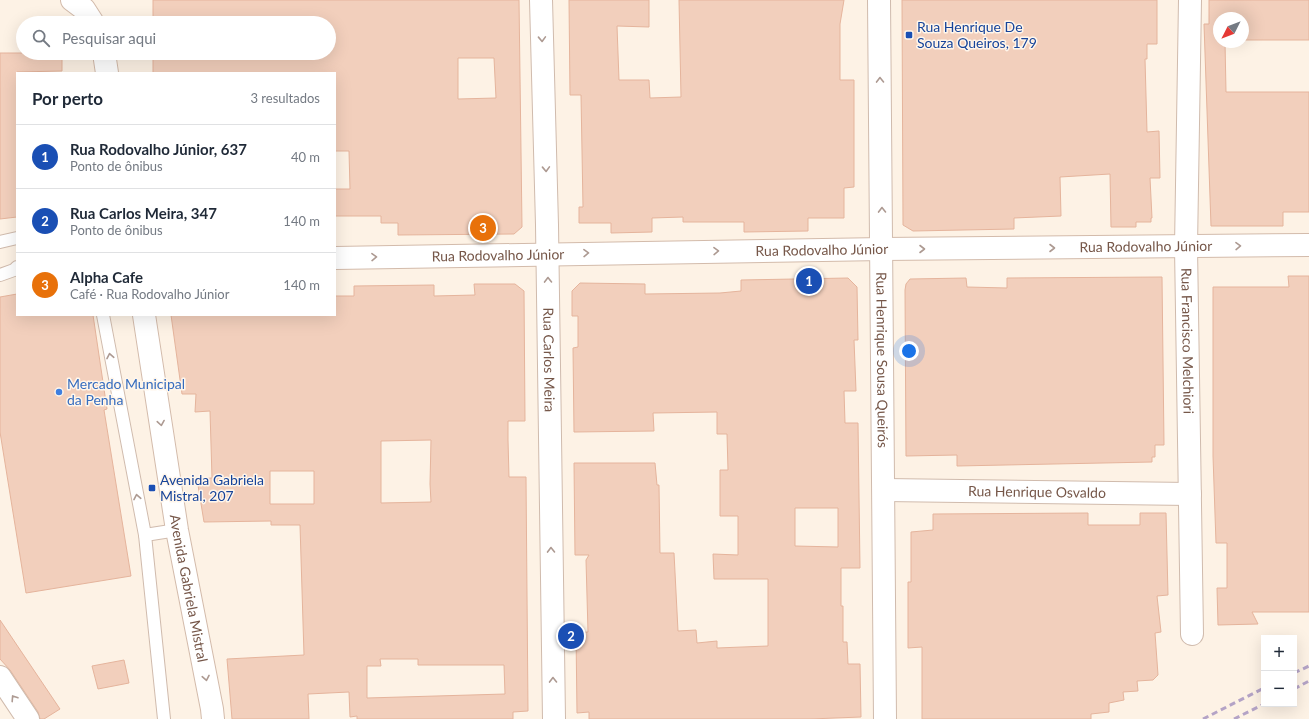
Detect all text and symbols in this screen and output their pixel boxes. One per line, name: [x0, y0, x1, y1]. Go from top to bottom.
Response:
north arrow: [1213, 12, 1249, 48]
search box: [16, 16, 336, 60]
place label: Rua Henrique De Souza Queiros, 179: [917, 18, 1037, 51]
icon: search: [30, 27, 52, 49]
text: Pesquisar aqui: [62, 29, 156, 47]
marker: Rua Henrique De Souza Queiros, 179: [904, 30, 914, 40]
one-way arrow: [538, 36, 546, 42]
one-way arrow: [876, 77, 884, 83]
text: Por perto: [32, 88, 103, 109]
text: 3 resultados: [250, 90, 320, 106]
text: Rua Rodovalho Júnior, 637: [70, 140, 247, 158]
text: 1: [41, 149, 49, 165]
text: 40 m: [291, 149, 320, 165]
text: Ponto de ônibus: [70, 158, 163, 174]
one-way arrow: [541, 166, 550, 172]
text: Rua Carlos Meira, 347: [70, 204, 217, 222]
one-way arrow: [878, 207, 886, 213]
text: 2: [41, 213, 49, 229]
text: 140 m: [283, 213, 320, 229]
pin: 3: [470, 213, 496, 243]
text: Ponto de ônibus: [70, 222, 163, 238]
street label: Rua Rodovalho Júnior: [1079, 237, 1212, 255]
street label: Rua Rodovalho Júnior: [755, 240, 888, 259]
one-way arrow: [1235, 242, 1241, 250]
one-way arrow: [1049, 244, 1055, 252]
street label: Rua Rodovalho Júnior: [431, 245, 565, 264]
one-way arrow: [919, 245, 925, 253]
one-way arrow: [713, 247, 719, 255]
one-way arrow: [583, 249, 589, 257]
one-way arrow: [371, 253, 377, 261]
pin: 1: [796, 266, 822, 296]
text: Alpha Cafe: [70, 268, 143, 286]
street label: Rua Francisco Melchiori: [1178, 268, 1198, 414]
street label: Rua Henrique Sousa Queirós: [873, 272, 892, 448]
text: 3: [41, 277, 49, 293]
text: 140 m: [283, 277, 320, 293]
one-way arrow: [543, 277, 552, 283]
text: Café · Rua Rodovalho Júnior: [70, 286, 229, 302]
street label: Rua Carlos Meira: [540, 307, 559, 412]
your location: [899, 341, 919, 361]
one-way arrow: [107, 352, 115, 359]
place label: Mercado Municipal da Penha: [67, 375, 185, 408]
marker: Mercado Municipal da Penha: [54, 387, 64, 397]
one-way arrow: [156, 420, 165, 426]
place label: Avenida Gabriela Mistral, 207: [160, 471, 264, 504]
street label: Rua Henrique Osvaldo: [968, 482, 1106, 501]
marker: Avenida Gabriela Mistral, 207: [147, 483, 157, 493]
one-way arrow: [134, 494, 142, 500]
street label: Avenida Gabriela Mistral: [167, 513, 212, 664]
one-way arrow: [547, 547, 556, 553]
pin: 2: [558, 621, 584, 651]
map controls: [1261, 635, 1297, 707]
button: +: [1261, 635, 1297, 671]
button: −: [1261, 671, 1297, 707]
one-way arrow: [202, 675, 210, 681]
one-way arrow: [549, 677, 557, 683]
one-way arrow: [11, 695, 19, 702]

